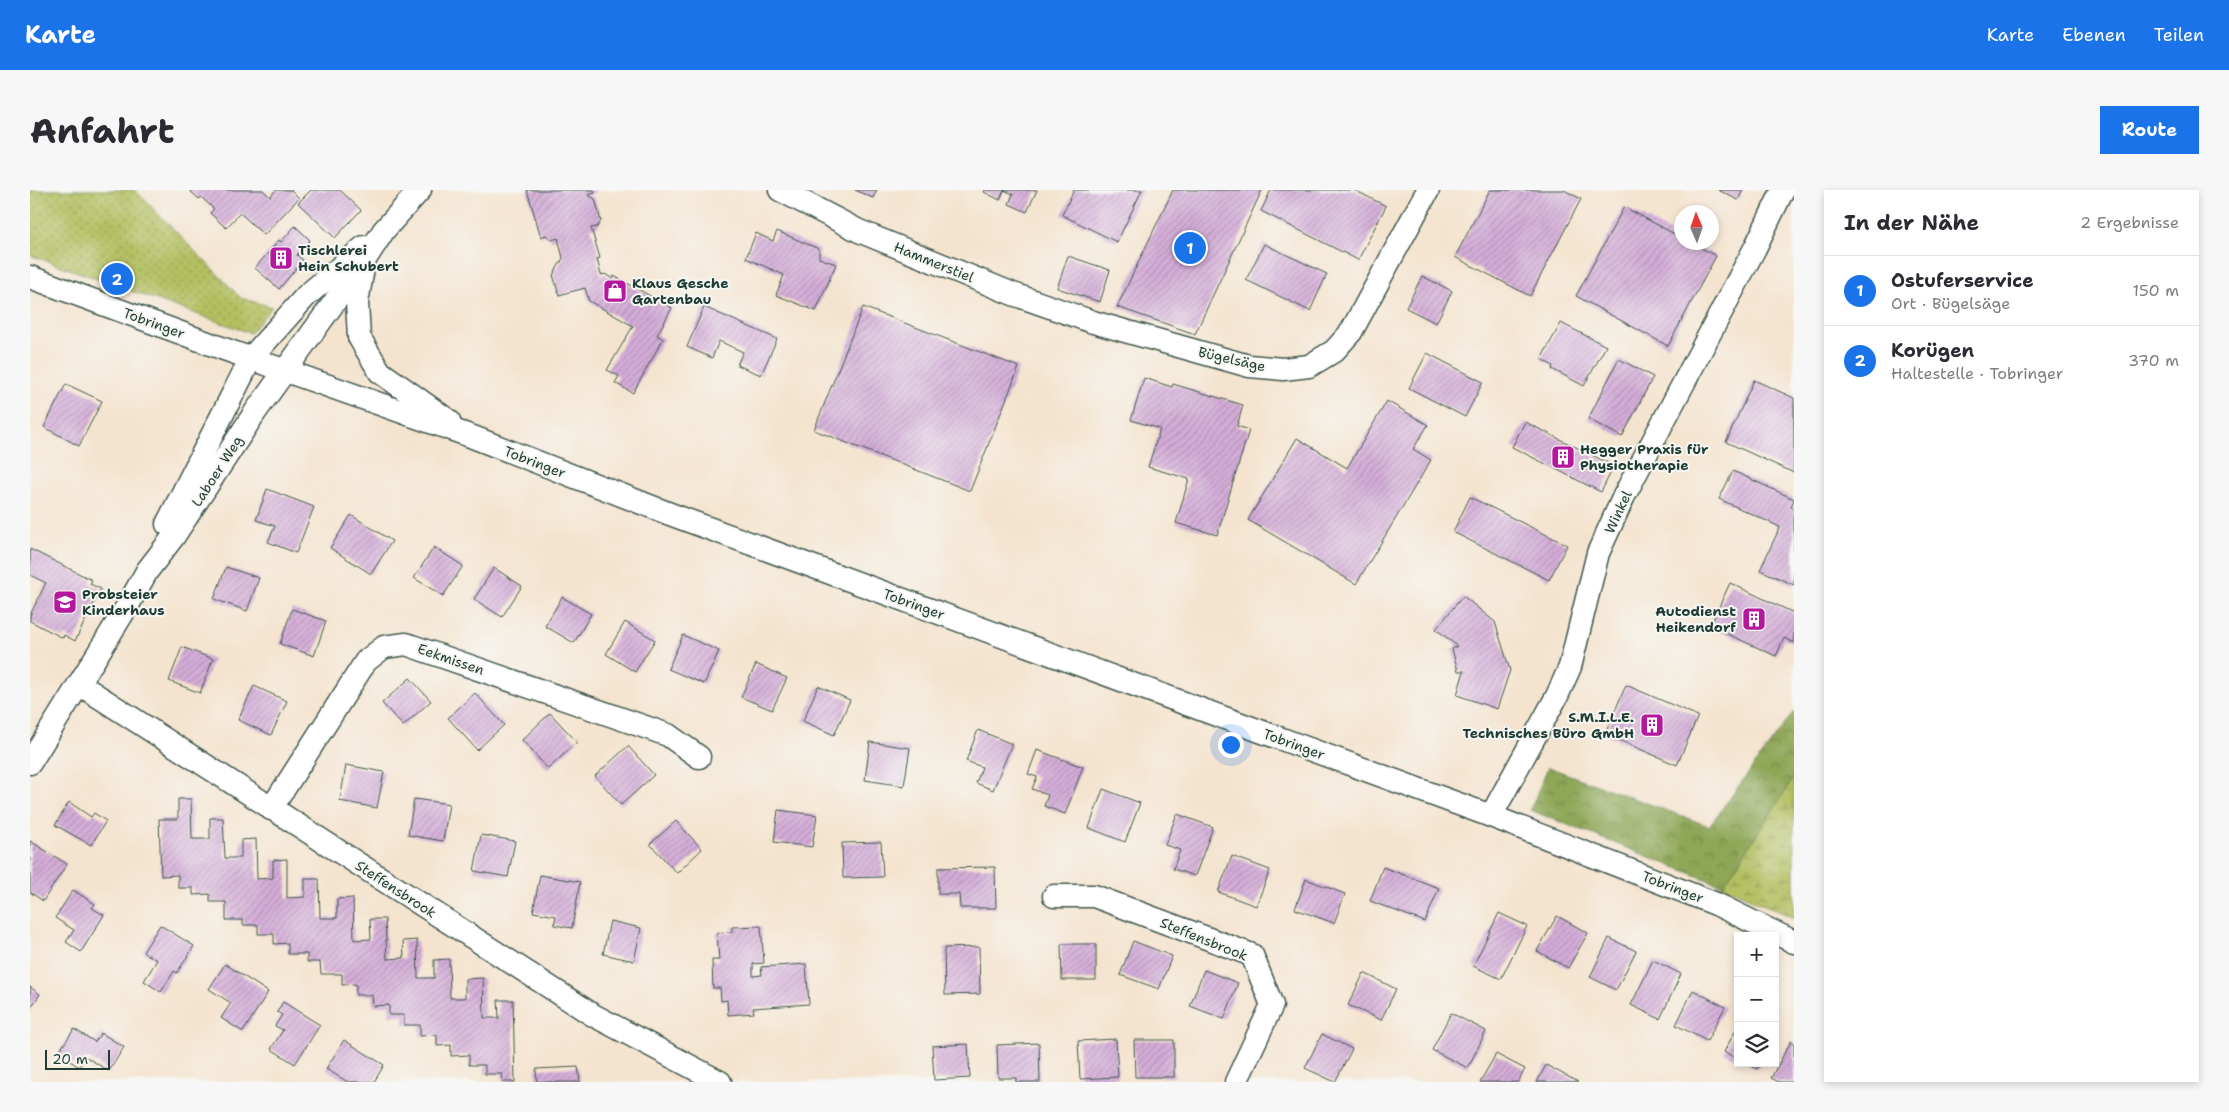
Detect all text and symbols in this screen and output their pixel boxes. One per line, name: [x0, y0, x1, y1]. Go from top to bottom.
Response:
text: Karte: [25, 19, 96, 51]
text: Karte: [1987, 23, 2034, 47]
text: Ebenen: [2062, 23, 2126, 47]
text: Teilen: [2154, 23, 2204, 47]
button: Route: [2100, 106, 2199, 154]
text: Anfahrt: [30, 107, 174, 154]
north arrow: [1674, 205, 1719, 250]
text: In der Nähe: [1844, 209, 1979, 237]
text: 2 Ergebnisse: [2080, 212, 2179, 233]
pin: 1: [1174, 229, 1206, 267]
street label: Hammerstiel: [891, 238, 977, 287]
place label: Tischlerei Hein Schubert: [298, 241, 399, 275]
building icon: Tischlerei Hein Schubert: [268, 245, 294, 271]
pin: 2: [101, 260, 133, 298]
text: Ostuferservice: [1891, 268, 2034, 293]
place label: Klaus Gesche Gartenbau: [632, 274, 729, 308]
shop icon: Klaus Gesche Gartenbau: [602, 278, 628, 304]
text: 1: [1856, 280, 1864, 301]
text: 150 m: [2132, 280, 2179, 301]
text: Ort · Bügelsäge: [1891, 293, 2010, 314]
street label: Tobringer: [121, 303, 188, 343]
text: Korügen: [1891, 338, 1974, 363]
street label: Bügelsäge: [1197, 343, 1268, 376]
text: 2: [1854, 350, 1866, 371]
text: 370 m: [2128, 350, 2179, 371]
text: Haltestelle · Tobringer: [1891, 363, 2063, 384]
street label: Laboer Weg: [187, 432, 247, 510]
place label: Hegger Praxis für Physiotherapie: [1580, 440, 1709, 474]
street label: Tobringer: [502, 442, 569, 482]
building icon: Hegger Praxis für Physiotherapie: [1550, 444, 1576, 470]
street label: Winkel: [1600, 487, 1636, 536]
street label: Tobringer: [881, 584, 948, 624]
place label: Probsteier Kinderhaus: [82, 585, 165, 619]
school or university icon: Probsteier Kinderhaus: [52, 589, 78, 615]
place label: Autodienst Heikendorf: [1655, 602, 1736, 636]
building icon: Autodienst Heikendorf: [1741, 606, 1767, 632]
street label: Eekmissen: [415, 639, 487, 679]
place label: S.M.I.L.E. Technisches Büro GmbH: [1463, 708, 1634, 742]
building icon: S.M.I.L.E. Technisches Büro GmbH: [1639, 712, 1665, 738]
street label: Tobringer: [1261, 724, 1328, 764]
your location: [1218, 732, 1244, 758]
street label: Steffensbrook: [352, 856, 440, 922]
street label: Tobringer: [1640, 867, 1707, 907]
street label: Steffensbrook: [1158, 913, 1250, 965]
map controls: [1734, 932, 1779, 1067]
button: +: [1734, 932, 1779, 977]
button: −: [1734, 977, 1779, 1022]
button: layers: [1734, 1022, 1779, 1067]
scale bar: [45, 1047, 110, 1070]
text: 20 m: [52, 1050, 88, 1068]

